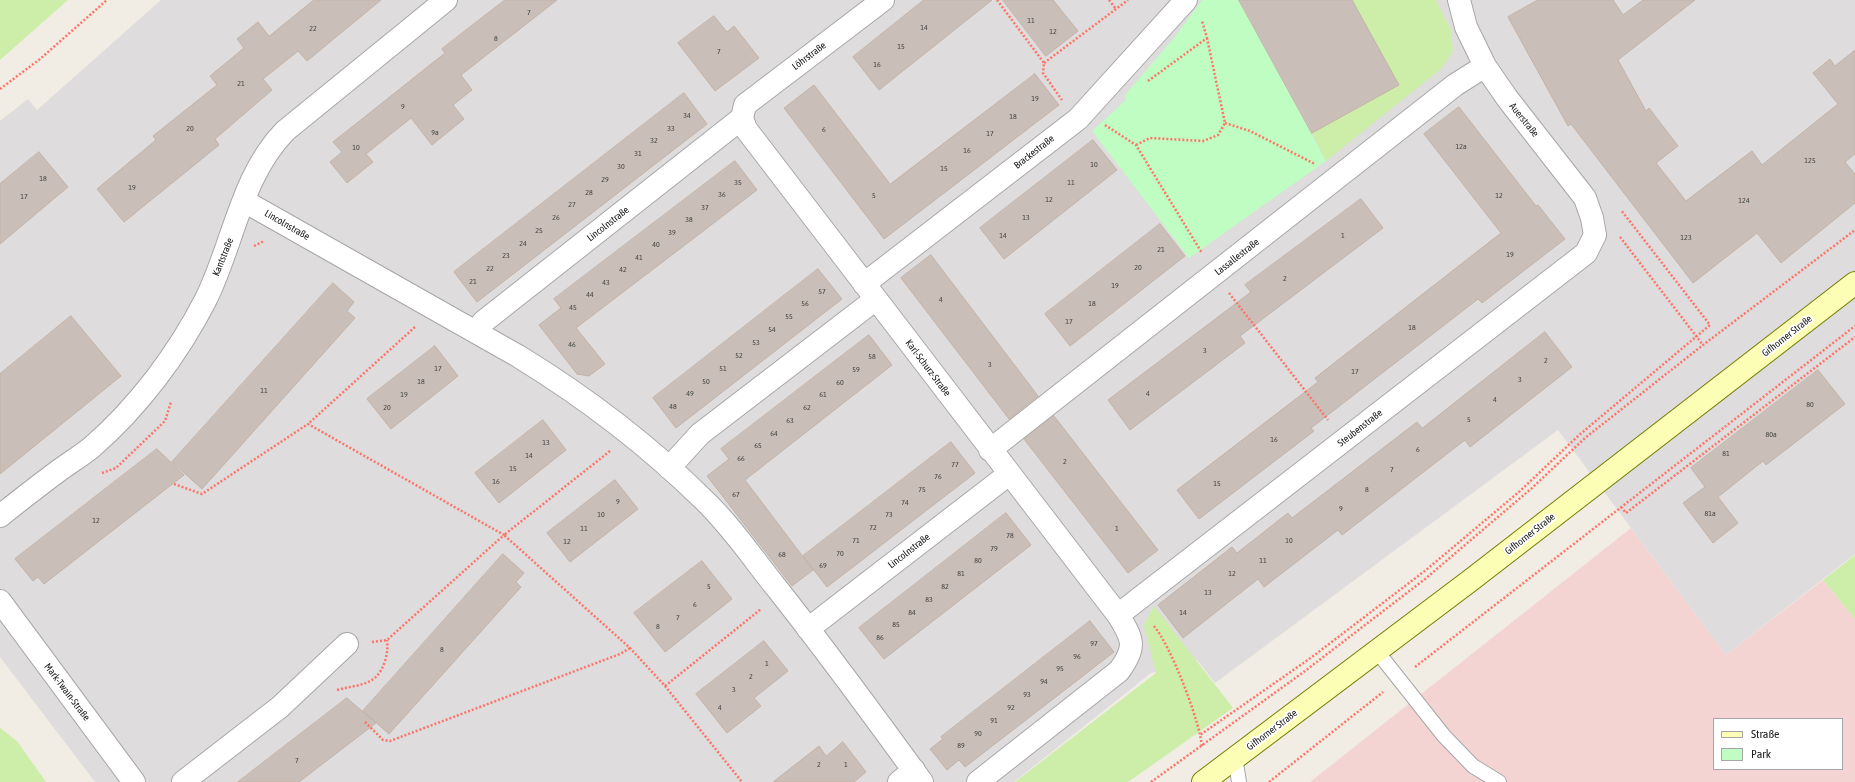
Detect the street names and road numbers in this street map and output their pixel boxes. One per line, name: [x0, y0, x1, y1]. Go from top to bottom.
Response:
street label: Löhrstraße: [790, 39, 828, 73]
street label: Auerstraße: [1507, 101, 1541, 139]
street label: Brackestraße: [1012, 133, 1056, 171]
street label: Lincolnstraße: [585, 204, 631, 244]
street label: Lincolnstraße: [262, 207, 312, 243]
street label: Kantstraße: [210, 236, 236, 278]
street label: Lassallestraße: [1212, 236, 1262, 278]
street label: Gifhorner Straße: [1760, 313, 1814, 359]
street label: Karl-Schurz-Straße: [903, 337, 953, 399]
street label: Steubenstraße: [1335, 407, 1385, 449]
street label: Gifhorner Straße: [1503, 511, 1557, 557]
street label: Lincolnstraße: [886, 531, 932, 571]
street label: Mark-Twain-Straße: [42, 661, 92, 723]
street label: Gifhorner Straße: [1244, 707, 1300, 753]

